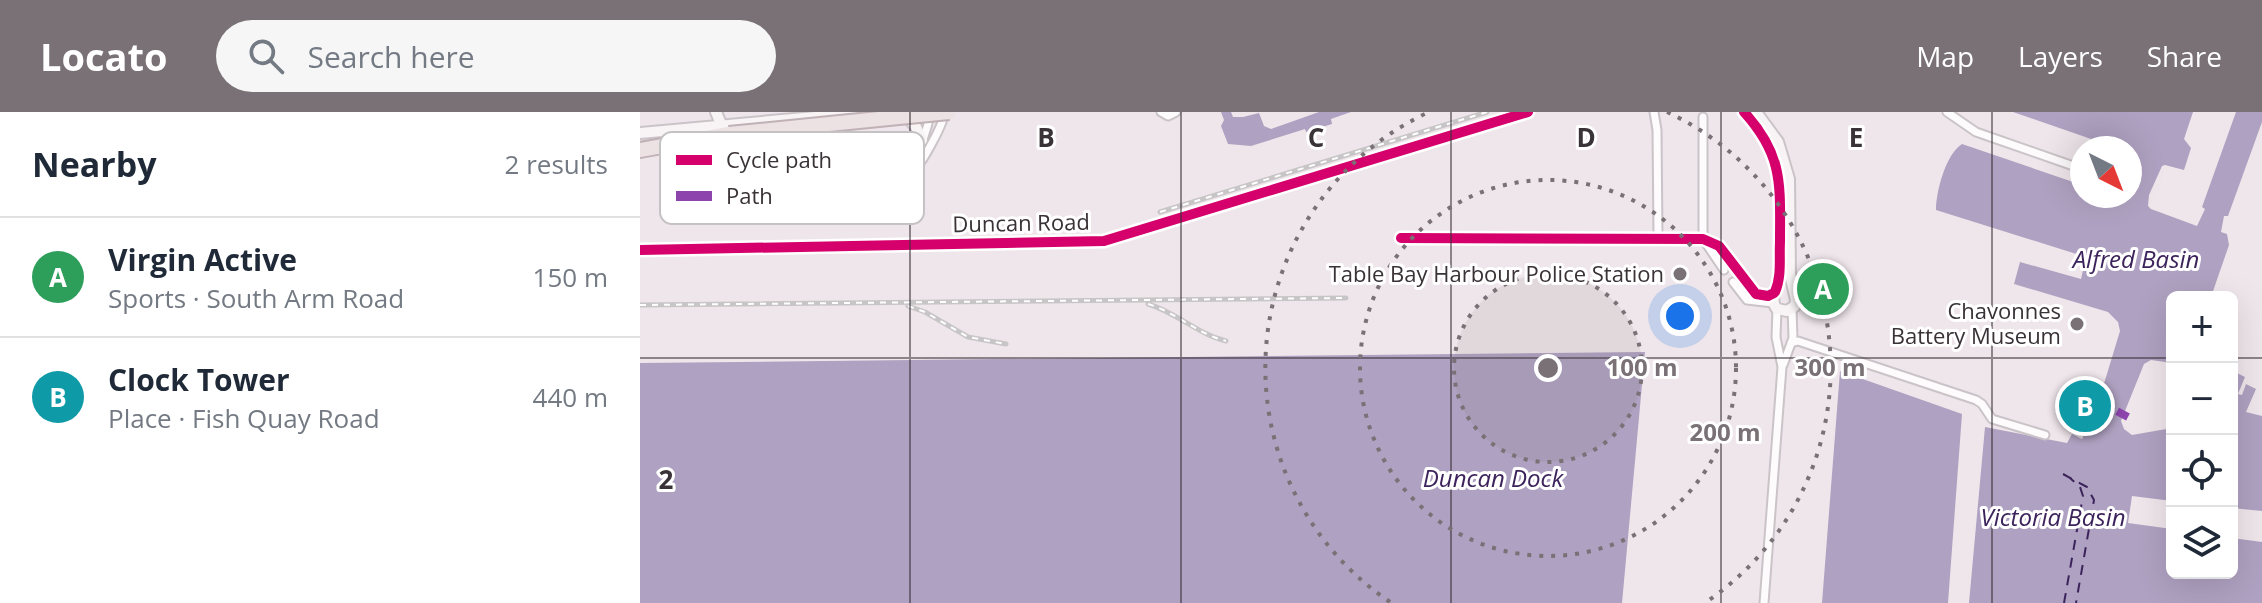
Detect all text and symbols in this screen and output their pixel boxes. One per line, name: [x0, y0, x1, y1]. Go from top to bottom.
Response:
search box: [216, 20, 776, 92]
text: Locato: [40, 30, 168, 82]
icon: search: [244, 34, 288, 78]
text: Search here: [308, 36, 475, 77]
text: Map: [1916, 37, 1974, 75]
text: Layers: [2018, 37, 2103, 75]
text: Share: [2147, 37, 2222, 75]
text: B: [1037, 119, 1055, 155]
text: C: [1308, 119, 1324, 155]
text: D: [1576, 119, 1596, 155]
text: E: [1849, 119, 1863, 155]
legend: [660, 132, 924, 224]
north arrow: [2070, 136, 2142, 208]
text: Nearby: [32, 141, 157, 187]
text: Cycle path: [726, 144, 832, 174]
text: 2 results: [505, 146, 608, 182]
text: Path: [726, 180, 773, 210]
street label: Duncan Road: [952, 206, 1090, 238]
text: Virgin Active: [108, 239, 297, 280]
water label: Alfred Basin: [2071, 242, 2199, 275]
place label: Table Bay Harbour Police Station: [1329, 258, 1664, 288]
text: A: [49, 259, 67, 295]
text: 150 m: [533, 259, 608, 295]
pin: A: [1797, 259, 1849, 319]
marker: Table Bay Harbour Police Station: [1671, 265, 1689, 283]
text: Sports · South Arm Road: [108, 280, 404, 316]
map controls: [2166, 291, 2238, 579]
button: +: [2166, 291, 2238, 363]
place label: Chavonnes Battery Museum: [1891, 295, 2061, 350]
your location: [1660, 296, 1700, 336]
marker: Chavonnes Battery Museum: [2068, 315, 2086, 333]
text: 100 m: [1607, 350, 1677, 383]
text: 300 m: [1795, 350, 1865, 383]
centre of rings: [1534, 354, 1562, 382]
text: Clock Tower: [108, 359, 290, 400]
button: −: [2166, 363, 2238, 435]
pin: B: [2059, 376, 2111, 436]
text: B: [49, 379, 67, 415]
text: 440 m: [533, 379, 608, 415]
text: Place · Fish Quay Road: [108, 400, 380, 436]
text: 200 m: [1690, 415, 1760, 448]
button: locate: [2166, 435, 2238, 507]
text: 2: [659, 461, 674, 497]
water label: Duncan Dock: [1423, 461, 1564, 494]
water label: Victoria Basin: [1980, 500, 2126, 533]
button: layers: [2166, 507, 2238, 579]

